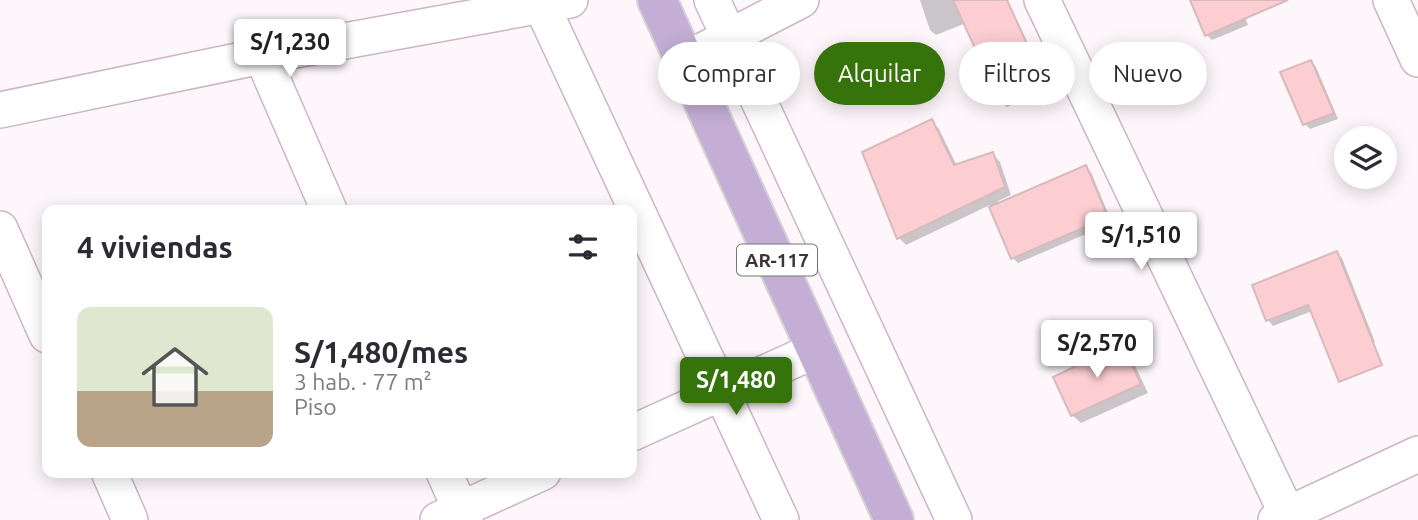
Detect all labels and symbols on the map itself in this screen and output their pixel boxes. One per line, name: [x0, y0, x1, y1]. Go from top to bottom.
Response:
pin: S/1,230: [225, 20, 355, 79]
pin: S/1,510: [1076, 212, 1206, 272]
road number: AR-117: [737, 244, 817, 276]
pin: S/2,570: [1032, 320, 1162, 380]
pin: S/1,480: [671, 358, 801, 417]

